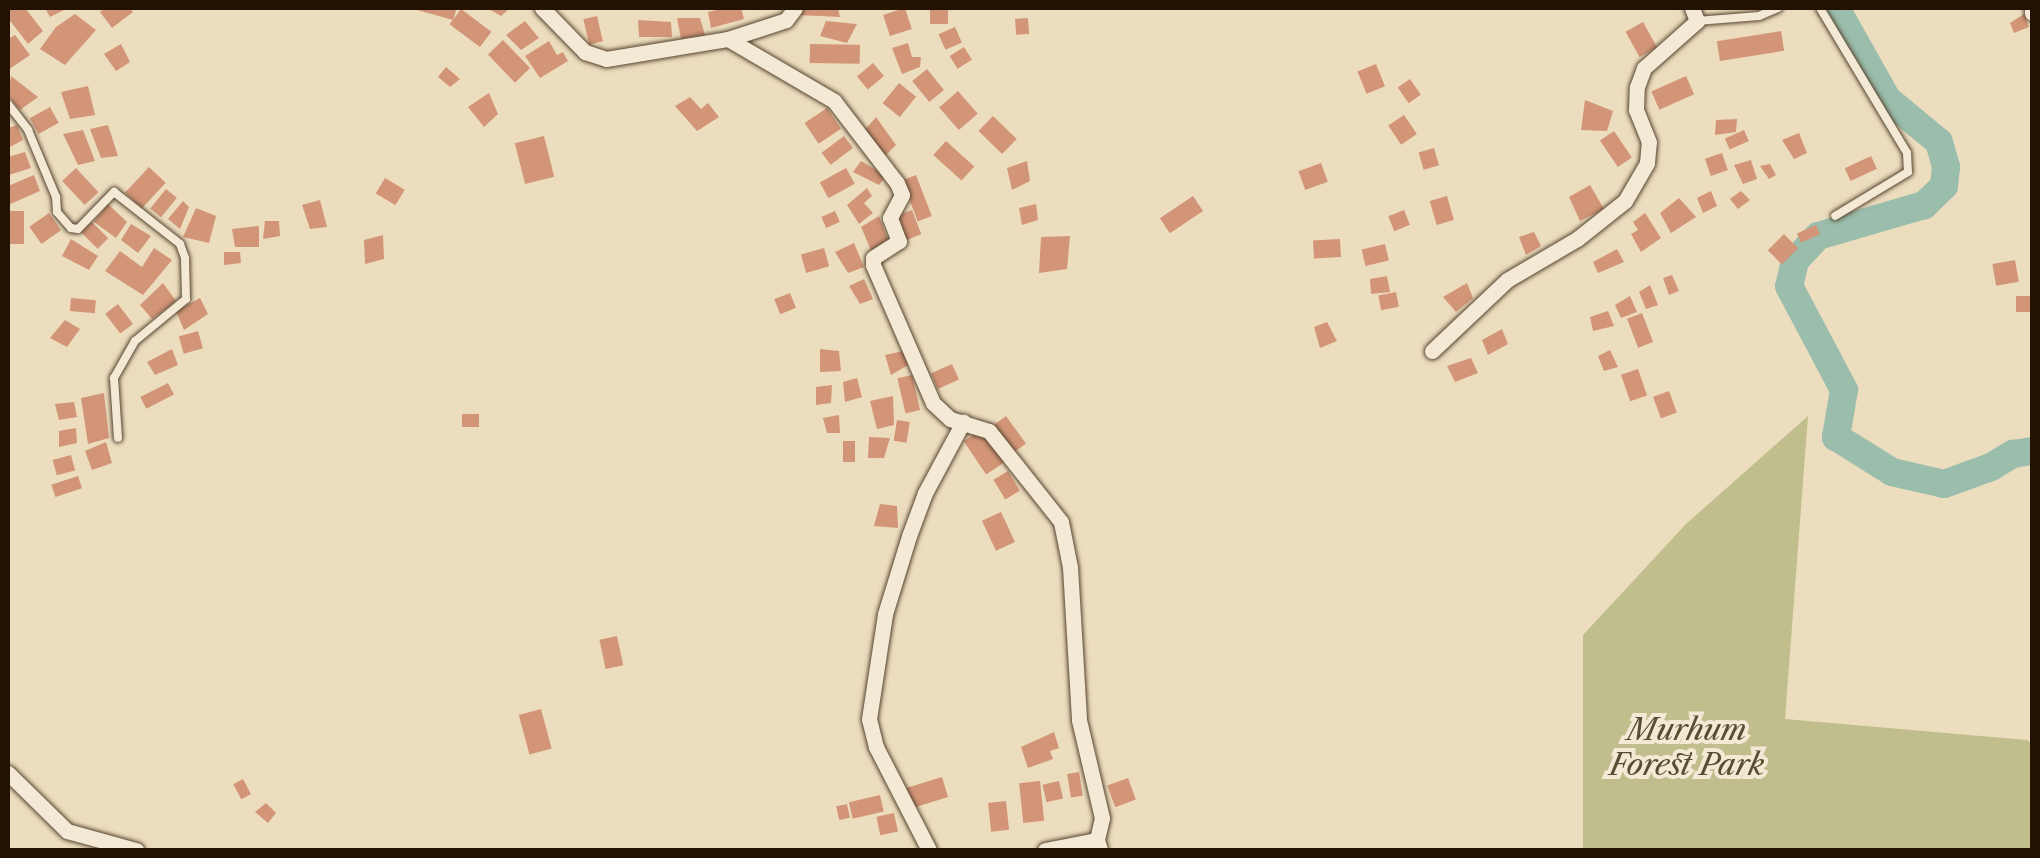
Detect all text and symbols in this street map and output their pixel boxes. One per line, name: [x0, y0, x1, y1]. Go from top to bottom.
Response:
park label: Murhum Forest Park: [1610, 712, 1764, 782]

